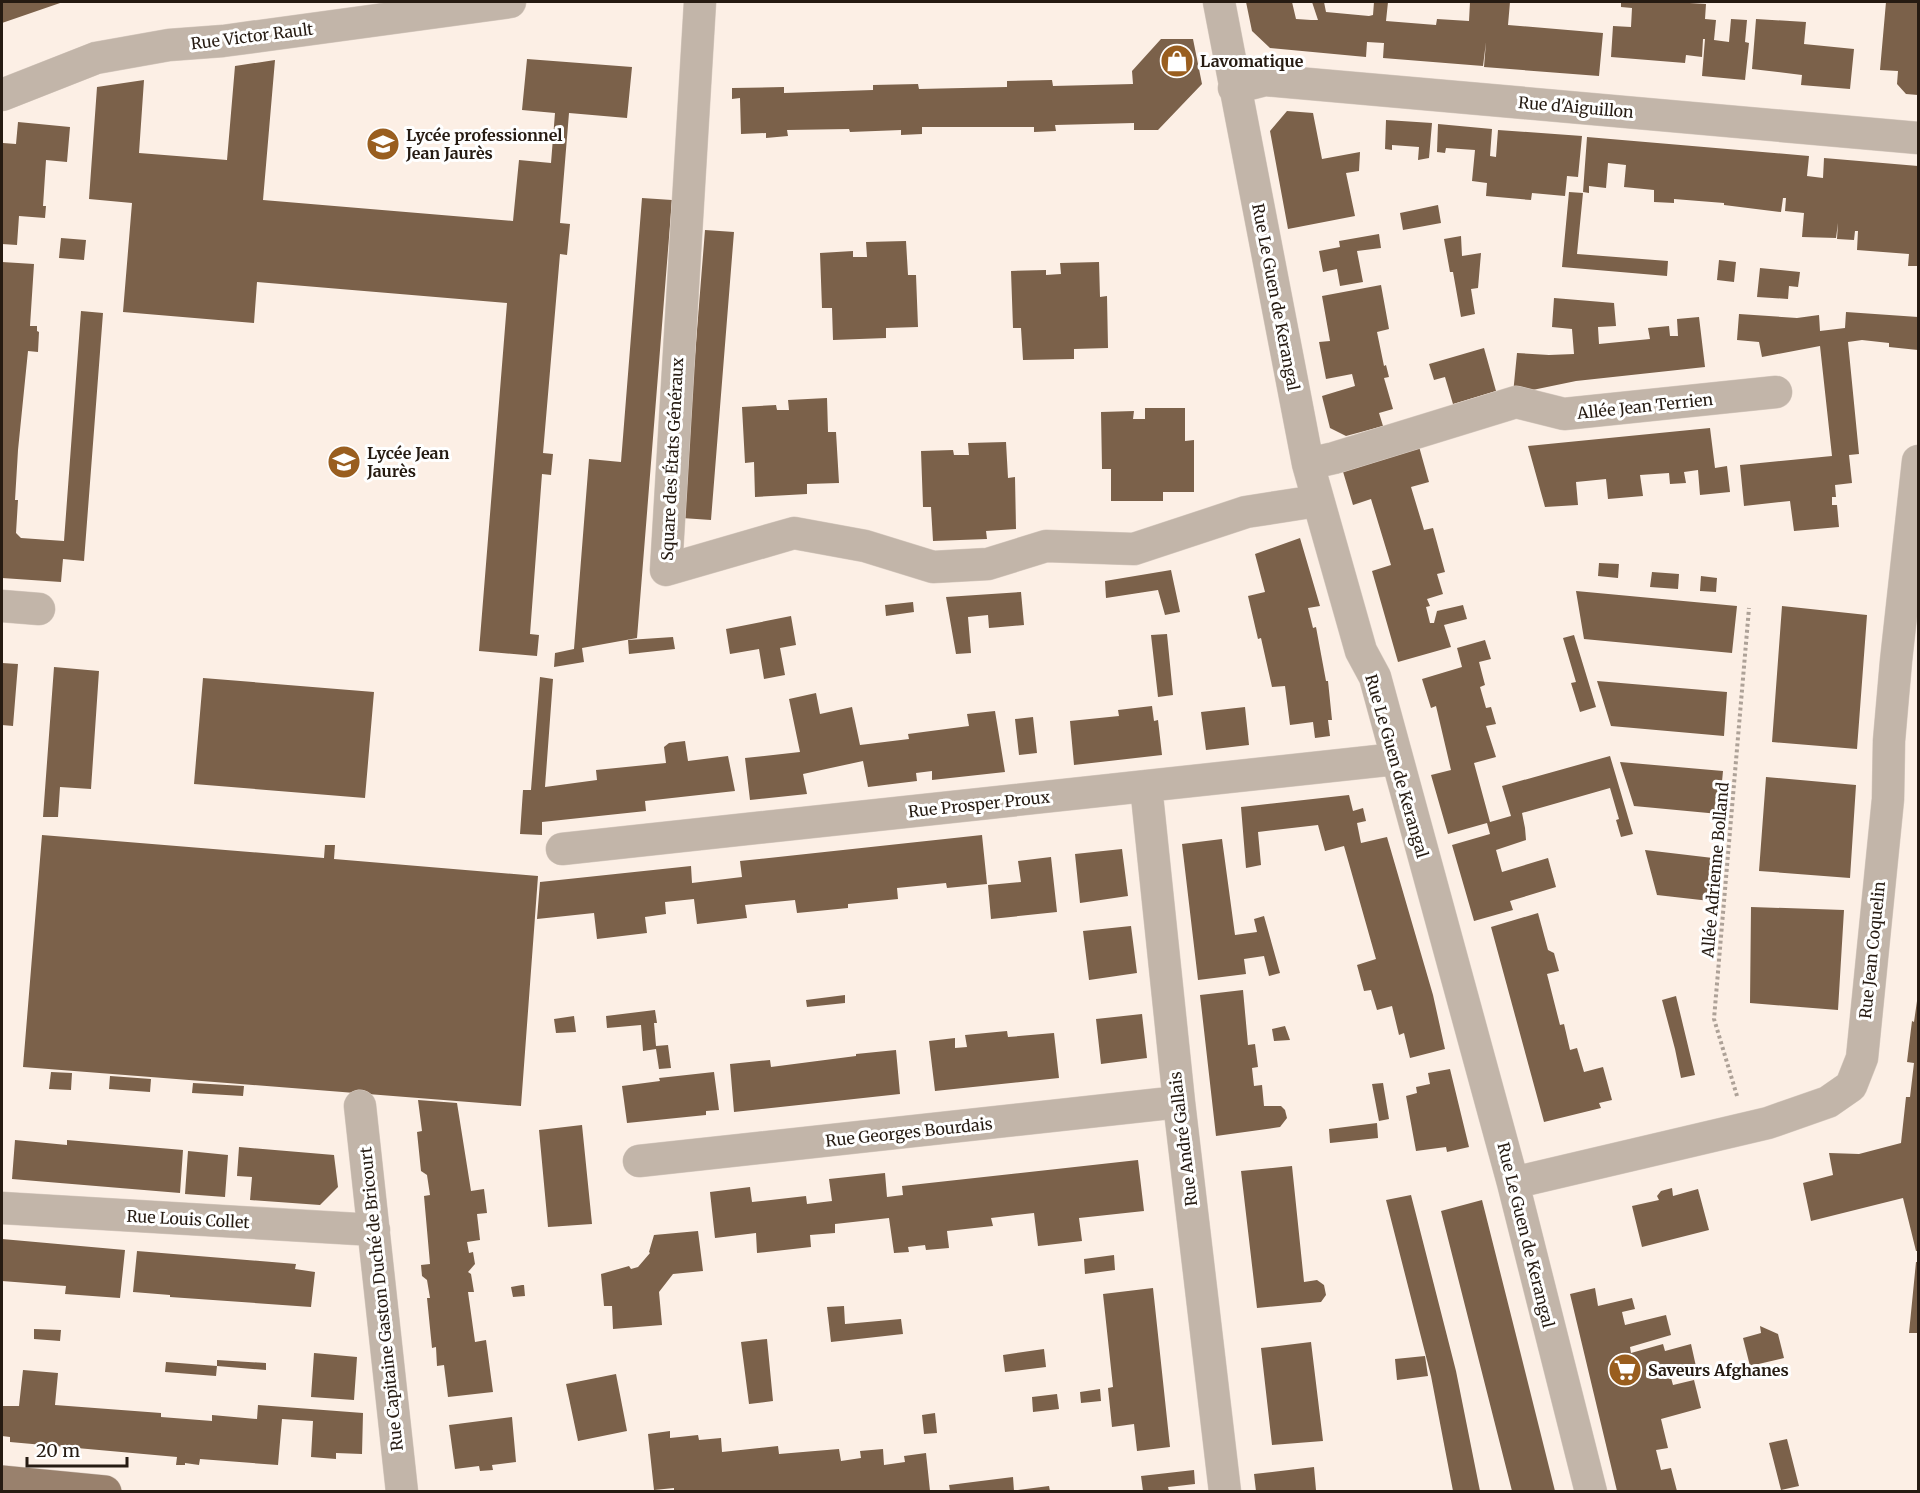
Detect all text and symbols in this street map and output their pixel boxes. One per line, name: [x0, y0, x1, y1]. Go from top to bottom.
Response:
street label: Rue Victor Rault: [189, 18, 315, 53]
shop icon: Lavomatique: [1159, 43, 1195, 79]
place label: Lavomatique: [1200, 51, 1304, 71]
street label: Rue d'Aiguillon: [1517, 92, 1635, 122]
place label: Lycée professionnel Jean Jaurès: [405, 125, 562, 163]
school or university icon: Lycée professionnel Jean Jaurès: [365, 126, 401, 162]
street label: Rue Le Guen de Kerangal: [1248, 202, 1304, 392]
street label: Square des États Généraux: [657, 356, 687, 561]
street label: Allée Jean Terrien: [1575, 389, 1714, 423]
place label: Lycée Jean Jaurès: [366, 443, 449, 481]
school or university icon: Lycée Jean Jaurès: [326, 444, 362, 480]
street label: Rue Le Guen de Kerangal: [1361, 672, 1433, 860]
street label: Allée Adrienne Bolland: [1697, 781, 1733, 960]
street label: Rue Prosper Proux: [907, 787, 1051, 821]
street label: Rue Jean Coquelin: [1855, 880, 1889, 1020]
street label: Rue André Gallais: [1165, 1070, 1201, 1207]
street label: Rue Georges Bourdais: [824, 1113, 994, 1151]
street label: Rue Le Guen de Kerangal: [1493, 1140, 1559, 1330]
street label: Rue Capitaine Gaston Duché de Bricourt: [355, 1145, 407, 1452]
street label: Rue Louis Collet: [126, 1206, 251, 1232]
supermarket icon: Saveurs Afghanes: [1607, 1352, 1643, 1388]
place label: Saveurs Afghanes: [1648, 1360, 1789, 1380]
scale bar: [27, 1430, 128, 1468]
text: 20 m: [36, 1439, 80, 1462]

